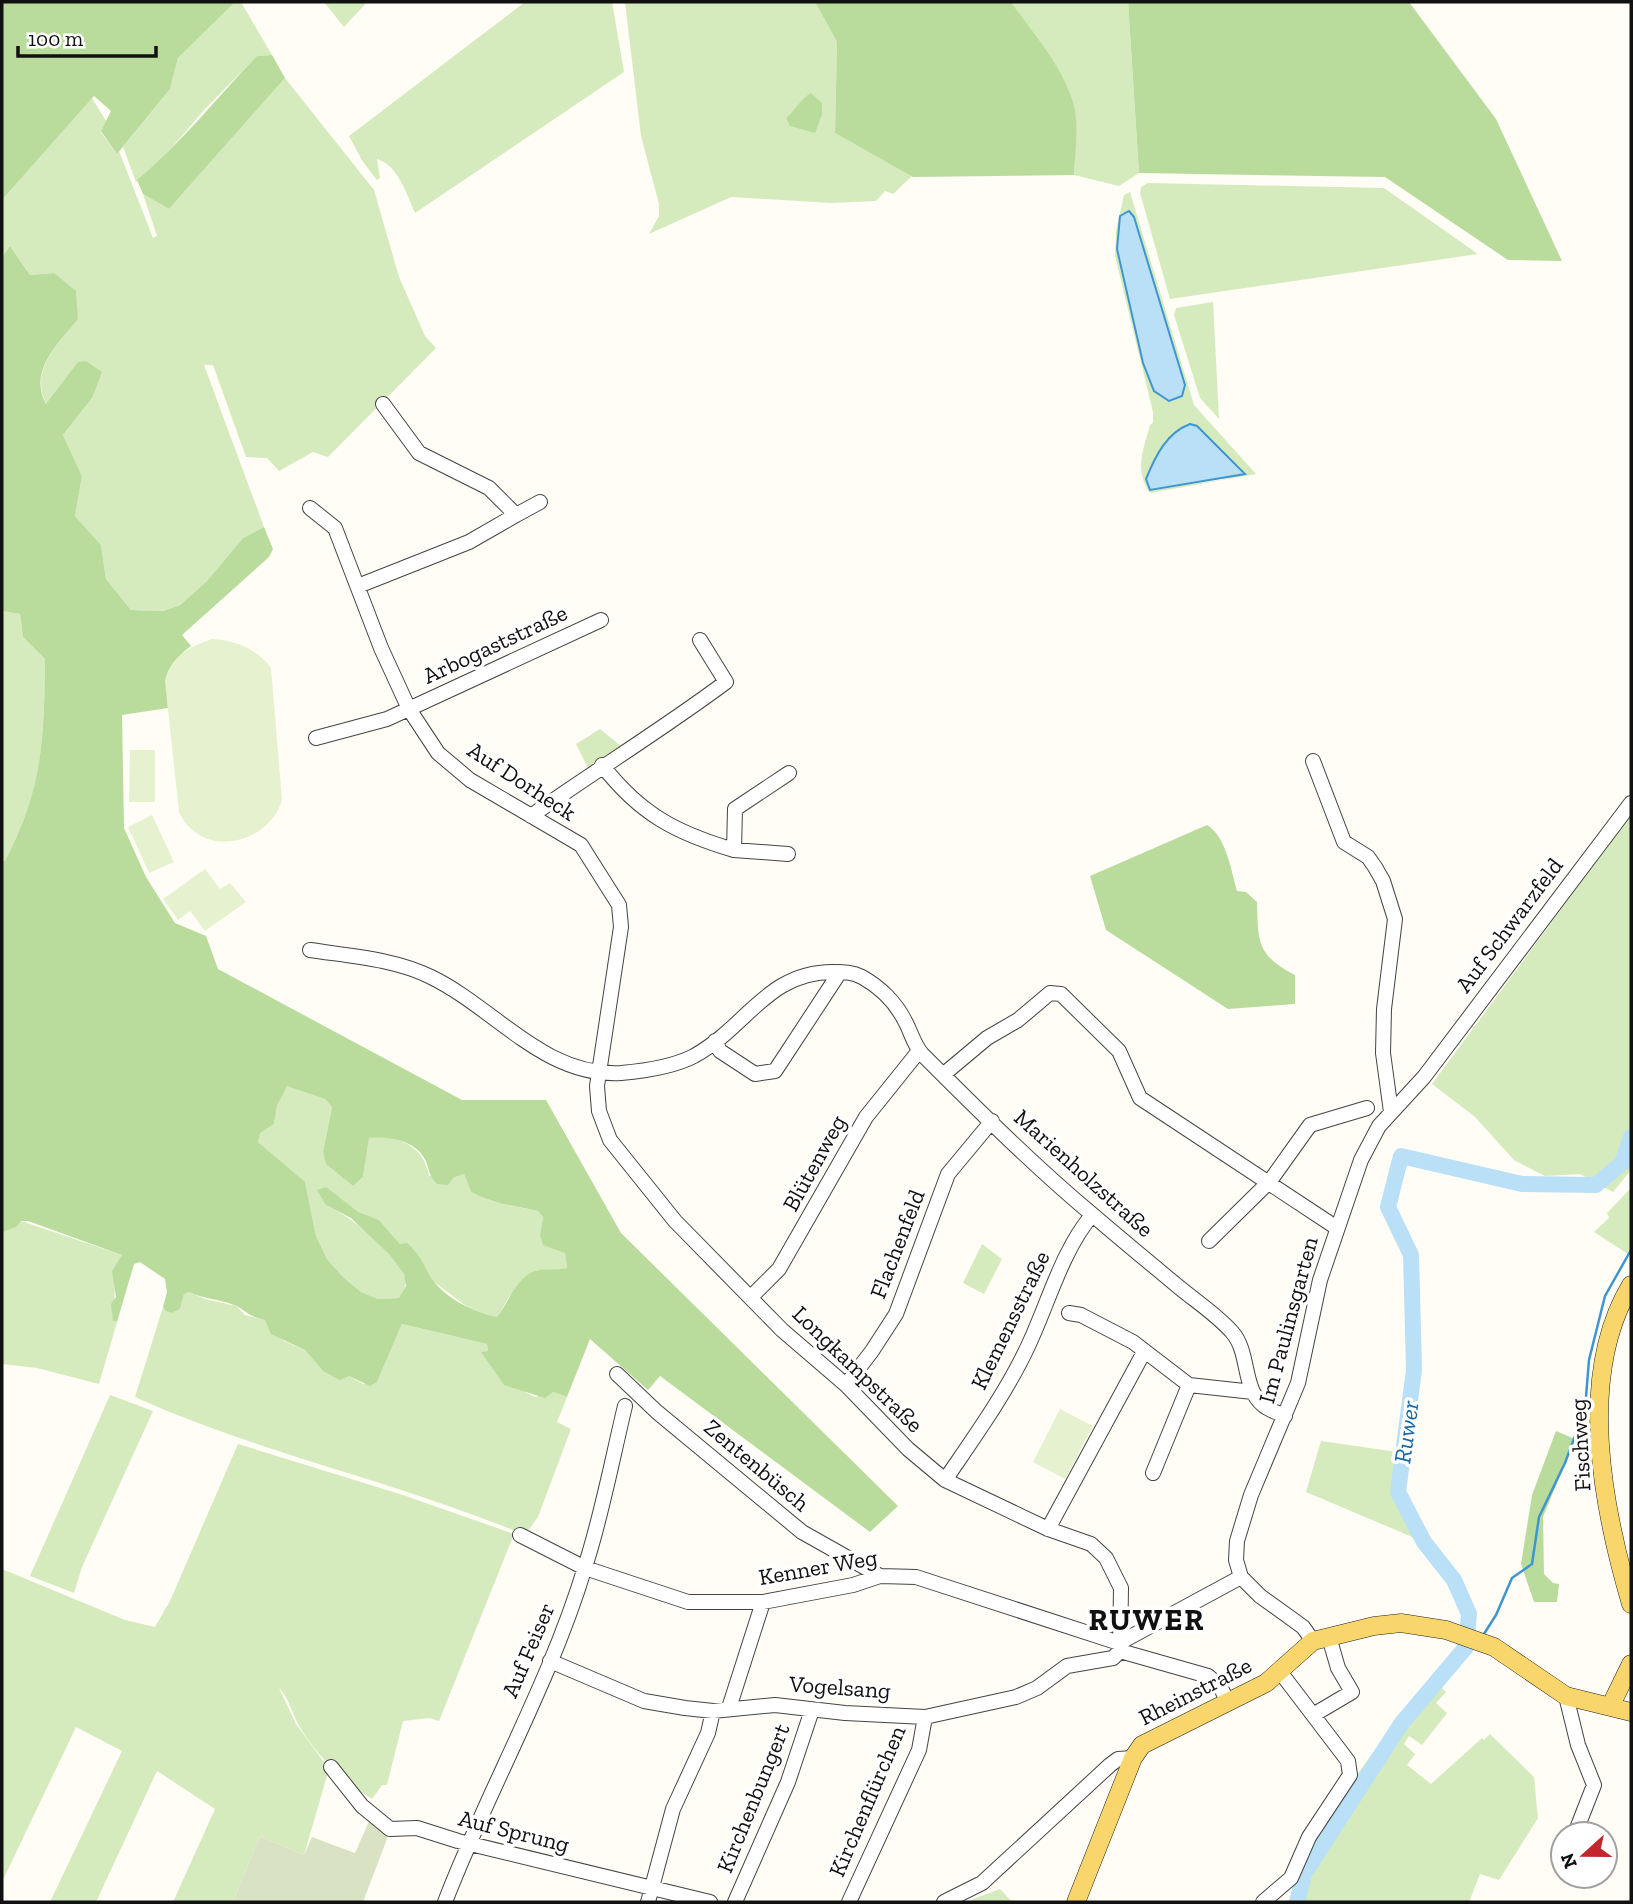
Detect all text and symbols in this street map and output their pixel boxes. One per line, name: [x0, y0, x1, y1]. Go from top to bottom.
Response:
scale bar: [18, 14, 156, 58]
text: 100 m: [28, 26, 83, 51]
street label: Arbogaststraße: [418, 598, 572, 690]
street label: Auf Dorheck: [462, 736, 582, 826]
street label: Auf Schwarzfeld: [1449, 852, 1569, 998]
street label: Marienholzstraße: [1009, 1103, 1159, 1243]
street label: Blütenweg: [776, 1110, 852, 1216]
street label: Flachenfeld: [863, 1185, 931, 1302]
street label: Im Paulinsgarten: [1252, 1234, 1324, 1406]
street label: Klemensstraße: [964, 1246, 1056, 1394]
street label: Longkampstraße: [787, 1300, 929, 1438]
street label: Fischweg: [1564, 1397, 1596, 1492]
water label: Ruwer: [1387, 1398, 1425, 1465]
street label: Zentenbüsch: [699, 1413, 815, 1517]
street label: Kenner Weg: [757, 1543, 880, 1591]
street label: Auf Feiser: [496, 1598, 560, 1702]
district label: RUWER: [1089, 1602, 1205, 1638]
street label: Rheinstraße: [1134, 1651, 1256, 1731]
street label: Vogelsang: [787, 1669, 892, 1705]
street label: Kirchenbungert: [710, 1719, 796, 1877]
street label: Kirchenflürchen: [823, 1721, 911, 1881]
street label: Auf Sprung: [456, 1804, 573, 1858]
north arrow: [1549, 1820, 1619, 1890]
text: N: [1555, 1850, 1582, 1872]

